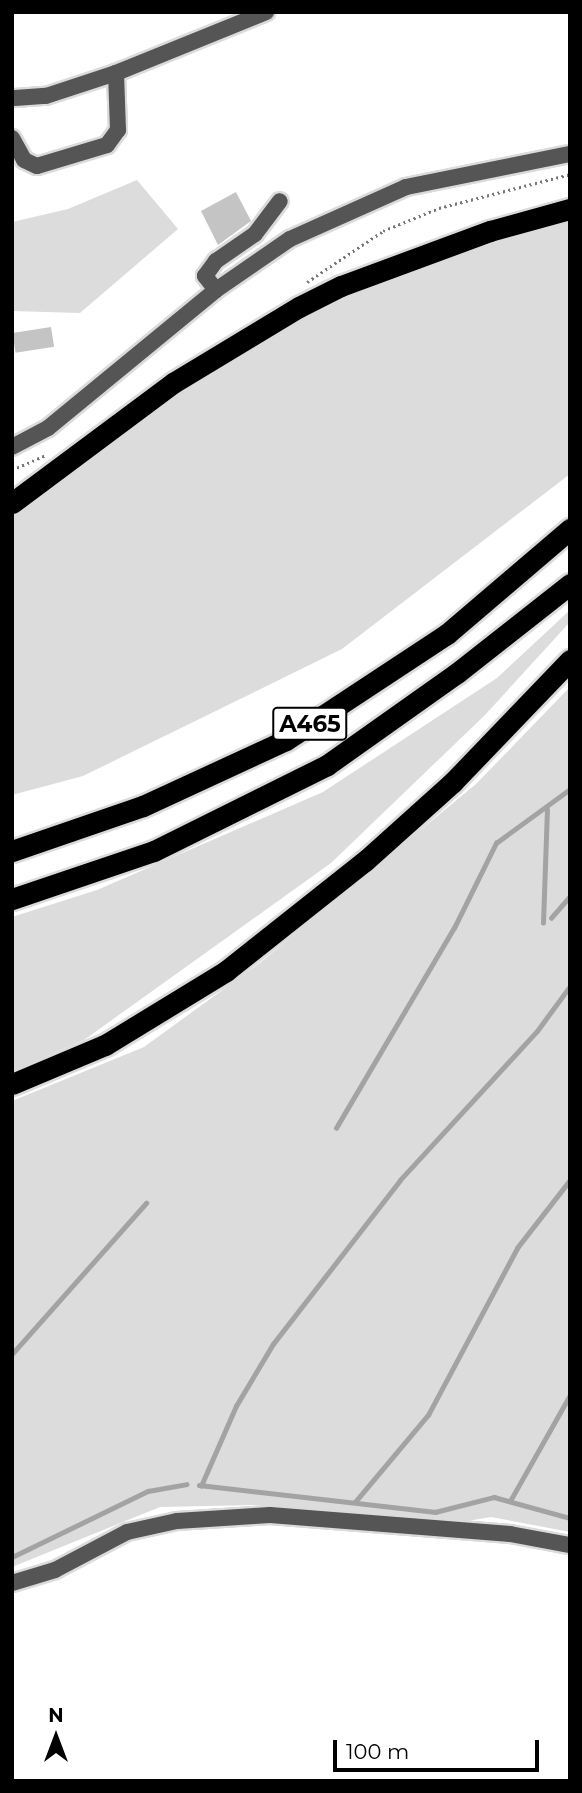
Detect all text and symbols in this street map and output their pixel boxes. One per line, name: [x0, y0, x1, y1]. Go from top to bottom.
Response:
road number: A465: [272, 704, 348, 744]
north arrow: [21, 1702, 91, 1772]
text: N: [48, 1704, 64, 1727]
scale bar: [337, 1727, 544, 1771]
text: 100 m: [346, 1739, 409, 1764]

